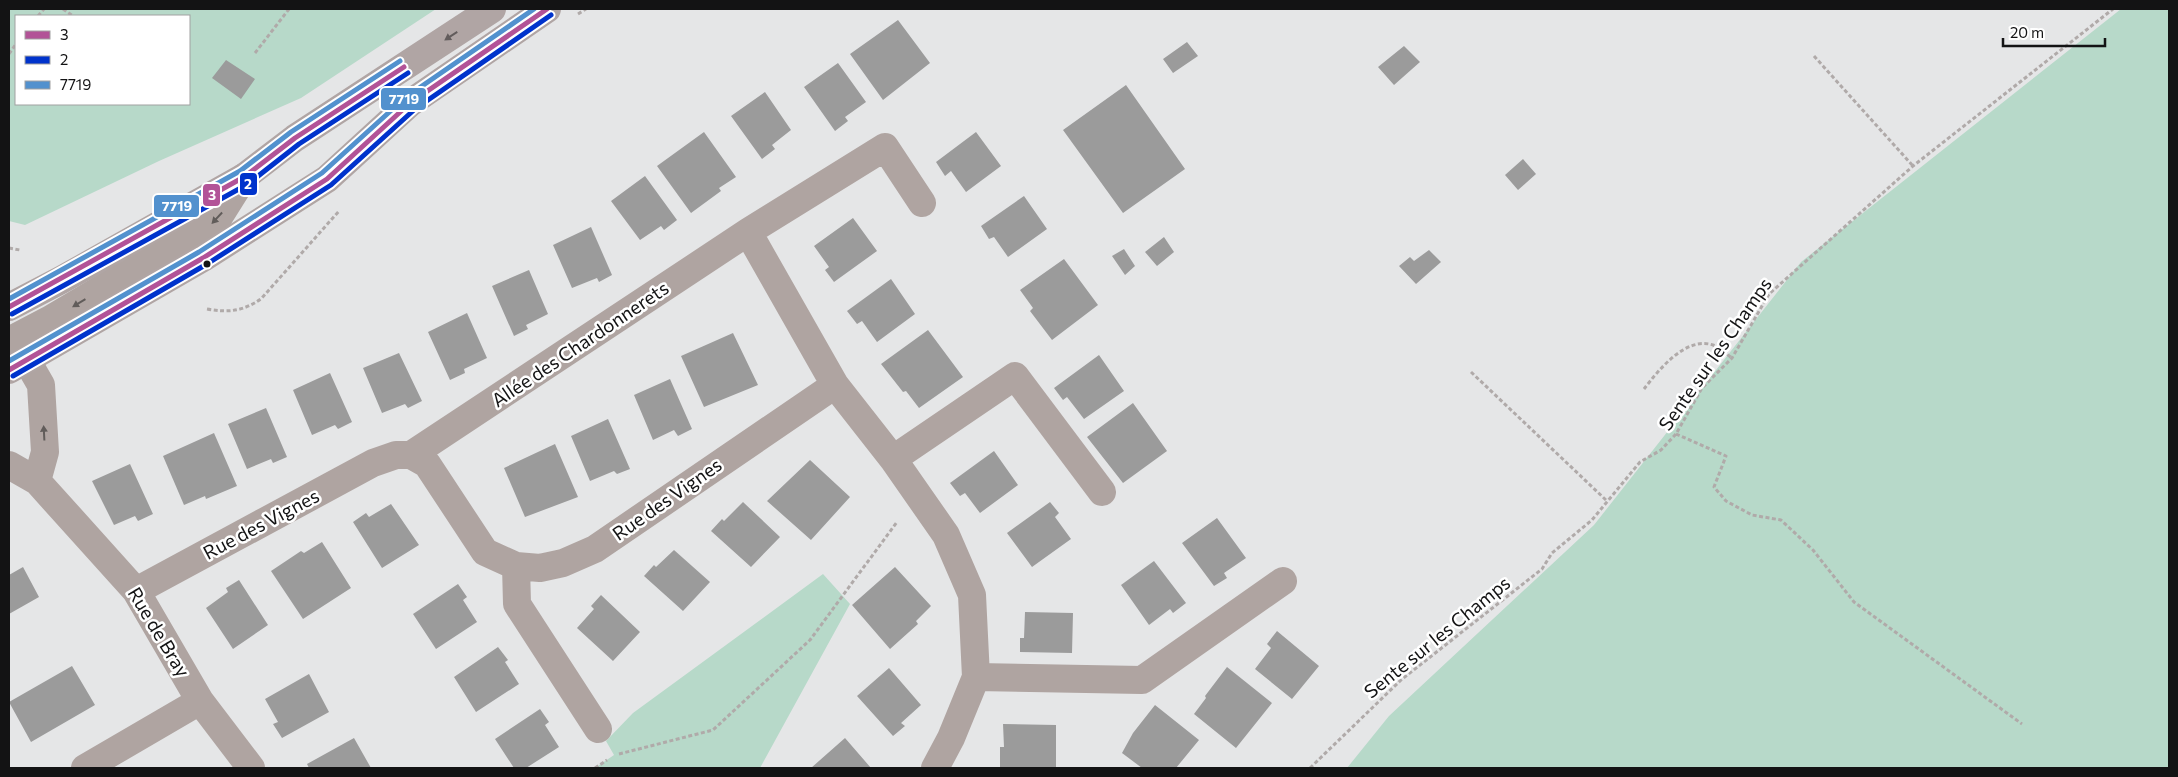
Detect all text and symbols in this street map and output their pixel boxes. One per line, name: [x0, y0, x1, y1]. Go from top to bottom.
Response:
legend: [15, 15, 190, 105]
scale bar: [2003, 15, 2106, 47]
text: 20 m: [2010, 23, 2044, 41]
text: 3: [60, 25, 69, 43]
one-way arrow: [444, 31, 458, 40]
text: 2: [60, 50, 68, 68]
text: 7719: [60, 75, 91, 93]
line badge: 7719: [380, 87, 427, 111]
text: 7719: [389, 90, 420, 107]
line badge: 2: [239, 172, 258, 196]
text: 2: [244, 175, 252, 192]
line badge: 3: [202, 183, 221, 207]
text: 3: [208, 186, 216, 203]
line badge: 7719: [153, 194, 200, 218]
text: 7719: [162, 197, 193, 214]
one-way arrow: [211, 212, 223, 224]
unlabelled marker: [202, 259, 212, 269]
street label: Sente sur les Champs: [1653, 273, 1776, 434]
street label: Allée des Chardonnerets: [487, 276, 673, 411]
one-way arrow: [73, 298, 86, 307]
one-way arrow: [40, 425, 48, 441]
street label: Rue des Vignes: [608, 452, 726, 545]
street label: Rue des Vignes: [199, 483, 323, 564]
street label: Sente sur les Champs: [1359, 571, 1514, 703]
street label: Rue de Bray: [124, 583, 195, 681]

